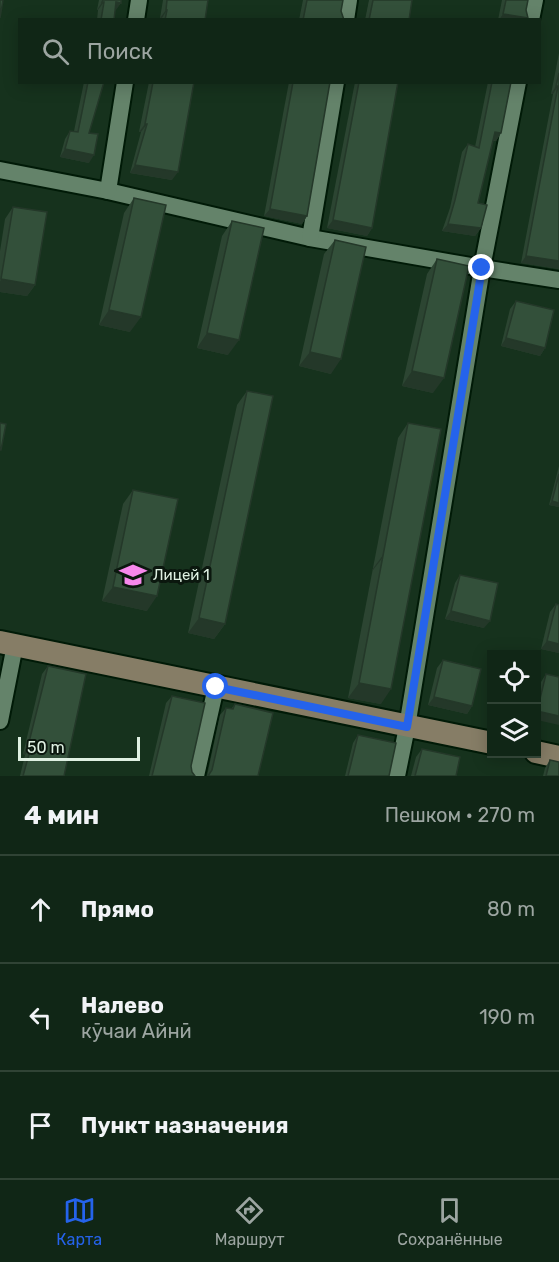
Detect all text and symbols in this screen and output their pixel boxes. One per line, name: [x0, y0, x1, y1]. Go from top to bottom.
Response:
search box: [18, 18, 541, 84]
icon: search: [39, 35, 72, 68]
text: Поиск: [87, 38, 153, 65]
route end: [468, 254, 494, 280]
school or university icon: Лицей 1: [118, 560, 148, 590]
place label: Лицей 1: [153, 566, 210, 584]
map controls: [487, 650, 541, 758]
button: locate: [487, 650, 541, 704]
route start: [202, 673, 228, 699]
button: layers: [487, 704, 541, 758]
scale bar: [18, 734, 140, 762]
text: 50 m: [27, 738, 65, 757]
text: 4 мин: [24, 800, 99, 831]
text: Пешком · 270 m: [385, 803, 535, 827]
icon: ahead: [24, 893, 57, 926]
text: Прямо: [81, 896, 154, 923]
text: 80 m: [487, 897, 535, 921]
text: Налево: [81, 992, 164, 1019]
icon: left: [24, 1001, 57, 1034]
text: 190 m: [479, 1005, 535, 1029]
text: кӯчаи Айнӣ: [81, 1019, 192, 1043]
icon: arrive: [24, 1109, 57, 1142]
text: Пункт назначения: [81, 1112, 289, 1139]
tab: Карта: [56, 1194, 102, 1249]
tab: Маршрут: [215, 1194, 285, 1249]
tab: Сохранённые: [397, 1194, 503, 1249]

